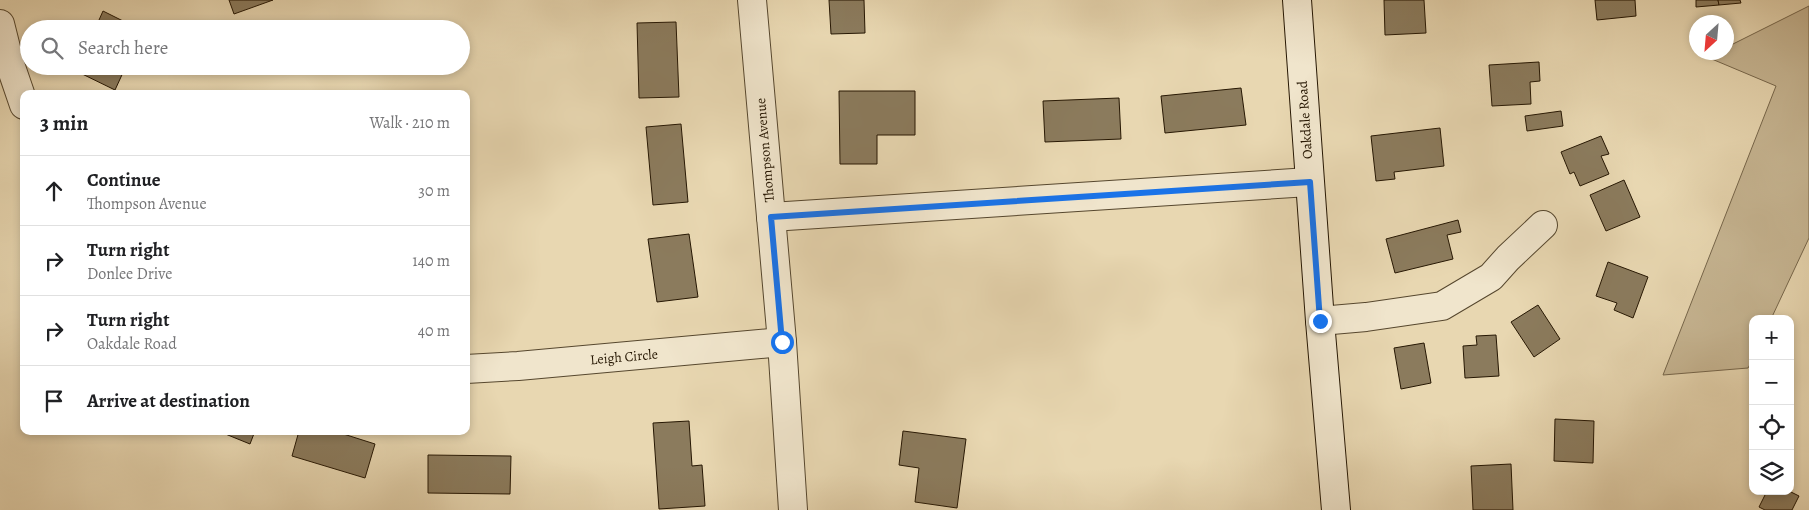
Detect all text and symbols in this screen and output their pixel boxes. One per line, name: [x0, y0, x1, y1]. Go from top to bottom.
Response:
north arrow: [1689, 15, 1734, 60]
search box: [20, 20, 470, 75]
icon: search: [38, 34, 66, 62]
text: Search here: [78, 35, 168, 61]
street label: Oakdale Road: [1293, 80, 1317, 160]
street label: Thompson Avenue: [751, 97, 779, 203]
text: 3 min: [40, 109, 88, 137]
text: Walk · 210 m: [369, 112, 450, 134]
text: Continue: [87, 167, 161, 193]
icon: ahead: [40, 177, 68, 205]
text: 30 m: [418, 180, 450, 202]
text: Thompson Avenue: [87, 193, 207, 215]
text: Turn right: [87, 237, 169, 263]
icon: right: [40, 247, 68, 275]
text: 140 m: [412, 250, 450, 272]
text: Donlee Drive: [87, 263, 172, 285]
text: Turn right: [87, 307, 169, 333]
route end: [1309, 310, 1332, 333]
map controls: [1749, 315, 1794, 495]
button: +: [1749, 315, 1794, 360]
icon: right: [40, 317, 68, 345]
text: 40 m: [418, 320, 450, 342]
route start: [771, 331, 794, 354]
text: Oakdale Road: [87, 333, 177, 355]
street label: Leigh Circle: [589, 345, 659, 369]
button: −: [1749, 360, 1794, 405]
icon: arrive: [40, 387, 68, 415]
text: Arrive at destination: [87, 388, 250, 414]
button: locate: [1749, 405, 1794, 450]
button: layers: [1749, 450, 1794, 495]

